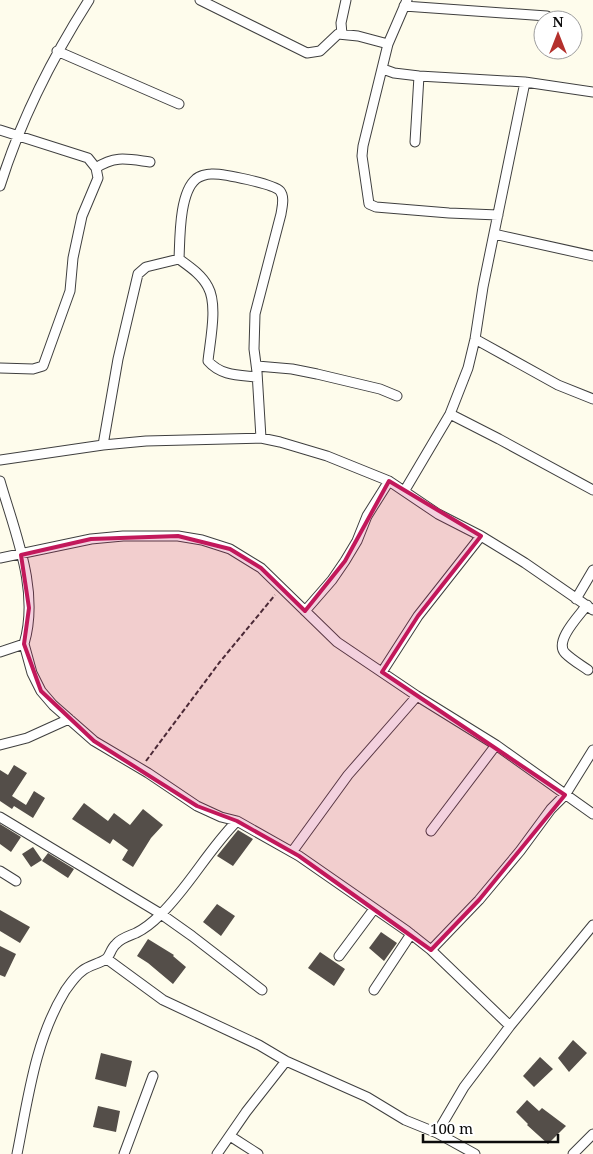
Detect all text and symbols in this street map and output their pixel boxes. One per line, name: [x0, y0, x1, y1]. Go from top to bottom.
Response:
north arrow: [533, 10, 583, 60]
text: N: [552, 12, 564, 31]
scale bar: [423, 1112, 558, 1144]
text: 100 m: [430, 1118, 473, 1138]

